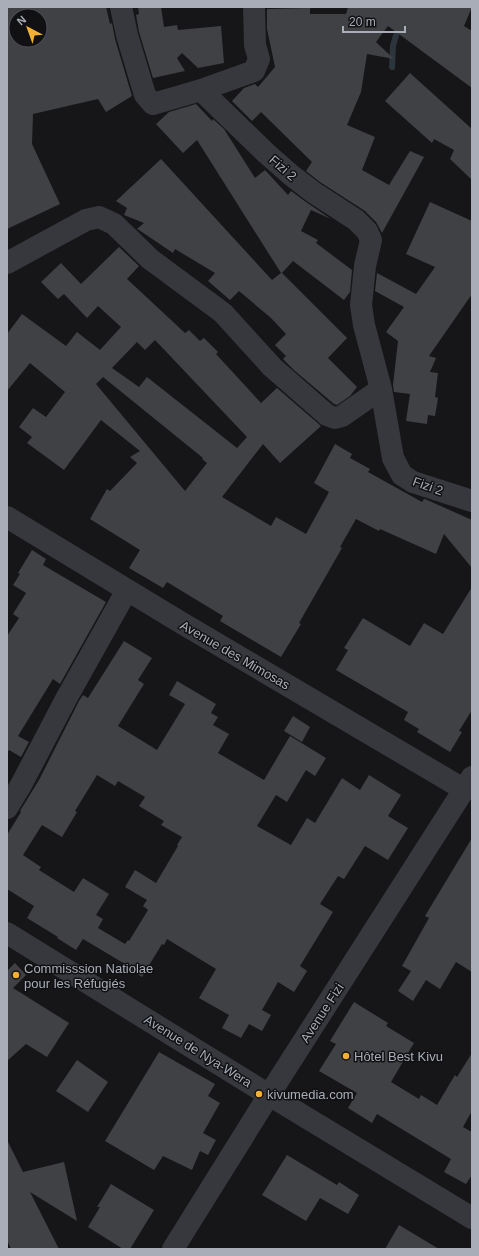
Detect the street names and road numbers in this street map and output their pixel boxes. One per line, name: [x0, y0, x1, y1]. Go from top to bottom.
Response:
street label: Fizi 2: [266, 152, 300, 184]
street label: Fizi 2: [411, 474, 445, 498]
street label: Avenue des Mimosas: [178, 617, 293, 693]
street label: Avenue Fizi: [297, 980, 347, 1045]
street label: Avenue de Nya-Wera: [142, 1012, 255, 1091]

